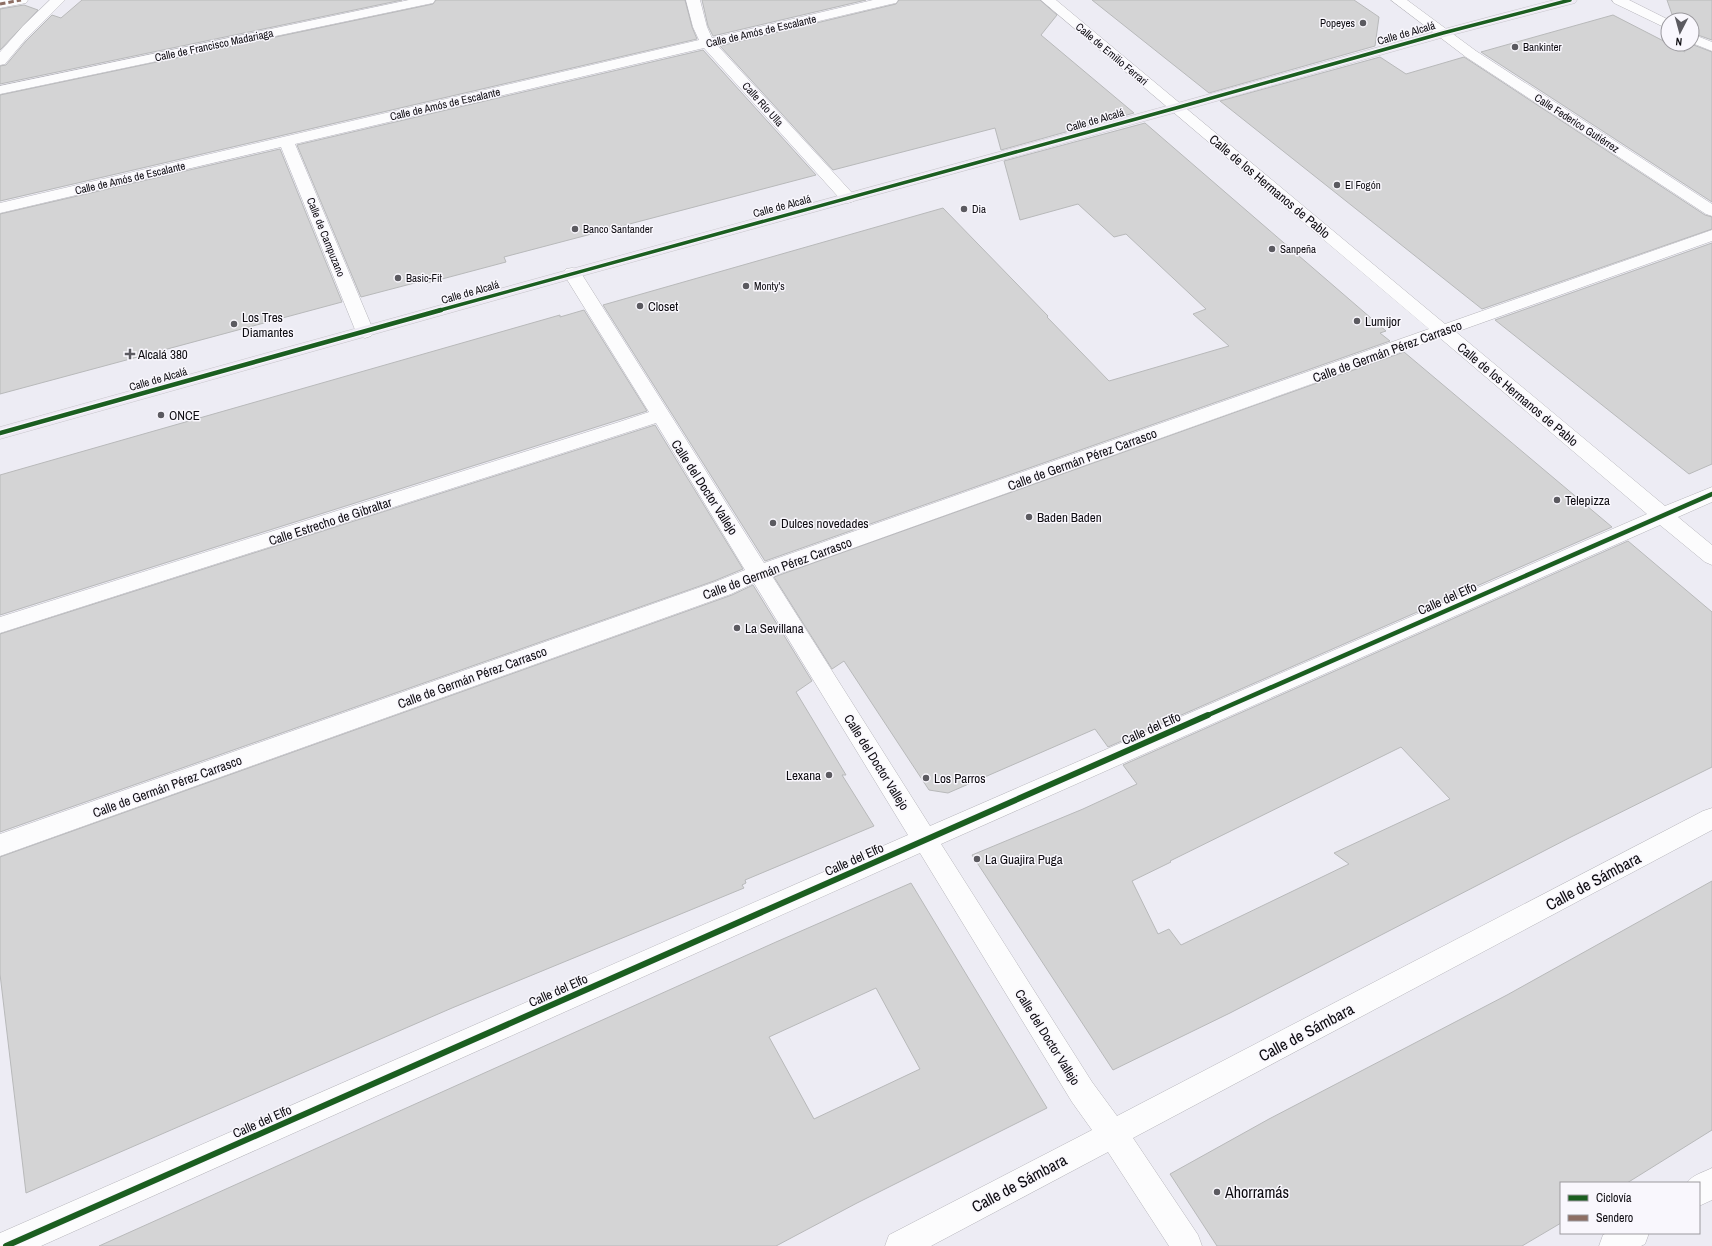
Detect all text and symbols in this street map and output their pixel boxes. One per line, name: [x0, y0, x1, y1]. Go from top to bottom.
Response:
street label: Calle de Amós de Escalante: [704, 11, 818, 51]
north arrow: [1660, 12, 1700, 52]
place label: Popeyes: [1320, 16, 1355, 30]
marker: Popeyes: [1358, 18, 1368, 28]
street label: Calle de Alcalá: [1375, 18, 1437, 48]
street label: Calle de Emilio Ferrari: [1073, 20, 1151, 88]
street label: Calle de Francisco Madariaga: [153, 26, 275, 64]
text: N: [1675, 35, 1683, 49]
place label: Bankinter: [1523, 40, 1562, 54]
marker: Bankinter: [1510, 42, 1520, 52]
street label: Calle Río Ulla: [739, 79, 787, 129]
street label: Calle de Amós de Escalante: [388, 84, 502, 124]
street label: Calle Federico Gutiérrez: [1532, 90, 1622, 156]
street label: Calle de Alcalá: [1064, 105, 1126, 135]
street label: Calle de los Hermanos de Pablo: [1206, 131, 1334, 242]
street label: Calle de Amós de Escalante: [73, 158, 187, 198]
place label: El Fogón: [1345, 178, 1381, 192]
marker: El Fogón: [1332, 180, 1342, 190]
street label: Calle de Alcalá: [751, 192, 813, 220]
street label: Calle de Campuzano: [304, 195, 348, 279]
place label: Dia: [972, 202, 986, 216]
marker: Dia: [959, 204, 969, 214]
place label: Banco Santander: [583, 222, 653, 236]
marker: Banco Santander: [570, 224, 580, 234]
place label: Sanpeña: [1280, 242, 1316, 256]
marker: Sanpeña: [1267, 244, 1277, 254]
place label: Basic-Fit: [406, 271, 443, 285]
marker: Basic-Fit: [393, 273, 403, 283]
street label: Calle de Alcalá: [439, 277, 501, 307]
place label: Monty's: [754, 279, 785, 293]
marker: Monty's: [741, 281, 751, 291]
place label: Closet: [648, 298, 678, 315]
marker: Closet: [635, 301, 645, 311]
place label: Los Tres Diamantes: [242, 309, 294, 341]
place label: Lumijor: [1365, 313, 1401, 330]
marker: Lumijor: [1352, 316, 1362, 326]
street label: Calle de Germán Pérez Carrasco: [1310, 317, 1464, 386]
marker: Los Tres Diamantes: [229, 319, 239, 329]
street label: Calle de los Hermanos de Pablo: [1454, 339, 1582, 450]
place label: Alcalá 380: [137, 346, 188, 363]
marker: Alcalá 380: [125, 349, 135, 359]
street label: Calle de Alcalá: [127, 364, 189, 394]
place label: ONCE: [169, 407, 200, 424]
marker: ONCE: [156, 410, 166, 420]
street label: Calle de Germán Pérez Carrasco: [1005, 425, 1159, 494]
street label: Calle del Doctor Vallejo: [667, 437, 742, 538]
place label: Telepizza: [1565, 492, 1610, 509]
street label: Calle Estrecho de Gibraltar: [266, 493, 394, 549]
marker: Telepizza: [1552, 495, 1562, 505]
place label: Baden Baden: [1037, 509, 1102, 526]
marker: Baden Baden: [1024, 512, 1034, 522]
place label: Dulces novedades: [781, 515, 869, 532]
marker: Dulces novedades: [768, 518, 778, 528]
street label: Calle de Germán Pérez Carrasco: [700, 534, 854, 603]
street label: Calle del Elfo: [1415, 578, 1479, 619]
place label: La Sevillana: [745, 620, 804, 637]
marker: La Sevillana: [732, 623, 742, 633]
street label: Calle de Germán Pérez Carrasco: [395, 643, 549, 712]
street label: Calle del Elfo: [1119, 708, 1183, 749]
street label: Calle del Doctor Vallejo: [840, 711, 913, 813]
street label: Calle de Germán Pérez Carrasco: [90, 752, 244, 821]
place label: Lexana: [786, 767, 821, 784]
marker: Lexana: [824, 770, 834, 780]
place label: Los Parros: [934, 770, 986, 787]
marker: Los Parros: [921, 773, 931, 783]
street label: Calle del Elfo: [822, 839, 886, 880]
street label: Calle de Sámbara: [1541, 846, 1645, 915]
place label: La Guajira Puga: [985, 851, 1063, 868]
marker: La Guajira Puga: [972, 854, 982, 864]
street label: Calle del Elfo: [526, 970, 590, 1011]
street label: Calle del Doctor Vallejo: [1011, 986, 1084, 1088]
street label: Calle de Sámbara: [1254, 997, 1358, 1066]
street label: Calle del Elfo: [230, 1101, 294, 1142]
street label: Calle de Sámbara: [967, 1148, 1071, 1217]
place label: Ahorramás: [1224, 1181, 1289, 1203]
legend: [1560, 1182, 1700, 1234]
marker: Ahorramás: [1212, 1187, 1222, 1197]
text: Ciclovía: [1596, 1190, 1632, 1206]
text: Sendero: [1596, 1210, 1633, 1226]

